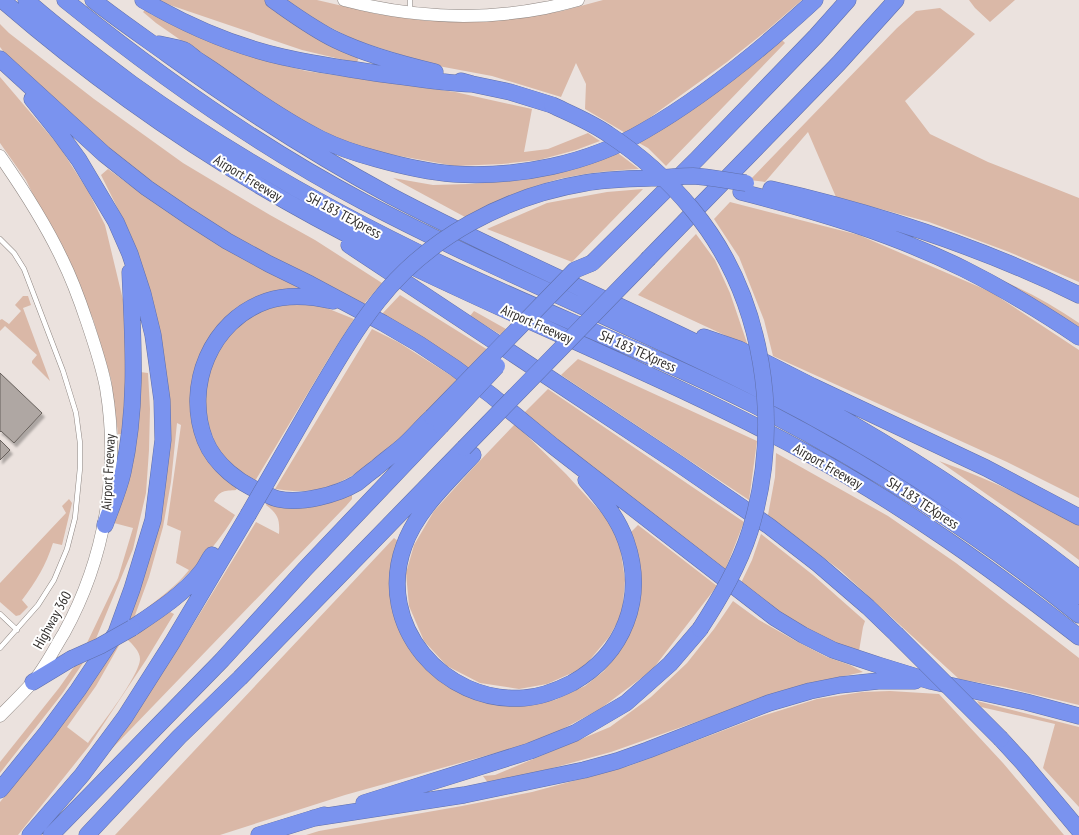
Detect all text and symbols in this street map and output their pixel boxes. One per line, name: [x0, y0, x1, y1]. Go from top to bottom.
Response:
street label: Airport Freeway: [210, 151, 286, 206]
street label: SH 183 TEXpress: [304, 188, 385, 242]
street label: Airport Freeway: [498, 300, 576, 348]
street label: SH 183 TEXpress: [597, 326, 679, 376]
street label: Airport Freeway: [97, 433, 119, 511]
street label: Airport Freeway: [790, 439, 866, 493]
street label: SH 183 TEXpress: [884, 473, 963, 533]
street label: Highway 360: [29, 588, 75, 652]

